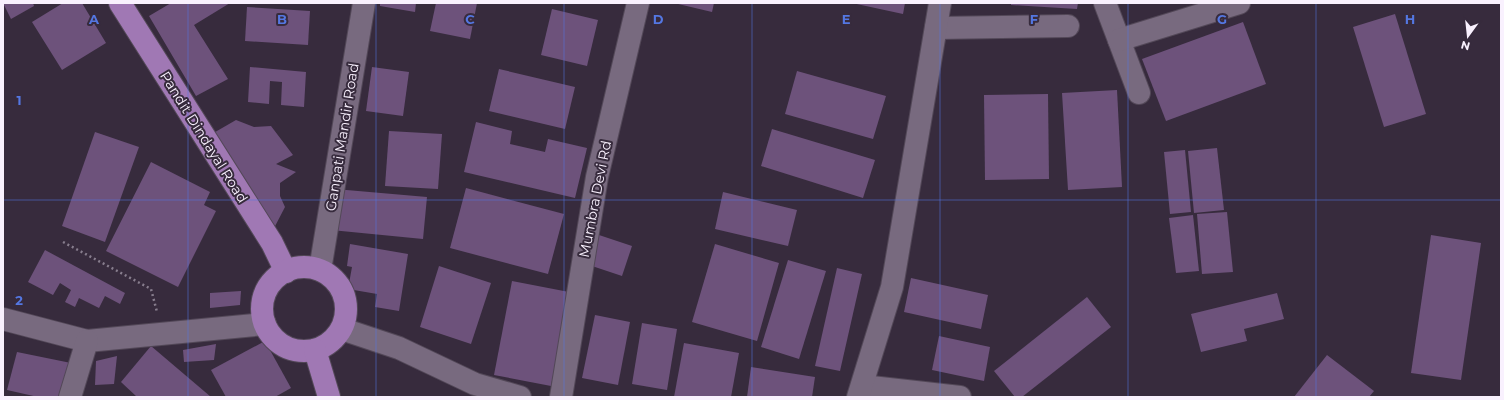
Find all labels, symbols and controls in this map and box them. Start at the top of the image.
text: A [88,11,100,27]
text: B [277,11,287,27]
text: C [465,11,475,27]
text: D [653,11,664,27]
text: E [842,11,851,27]
text: F [1030,11,1038,27]
text: G [1217,11,1227,27]
text: H [1405,11,1415,27]
north arrow [1448,16,1488,56]
text: N [1459,38,1472,54]
street label: Ganpati Mandir Road [321,62,363,212]
street label: Pandit Dindayal Road [156,68,252,206]
text: 1 [16,92,22,108]
street label: Mumbra Devi Rd [575,139,615,259]
text: 2 [15,292,23,308]

